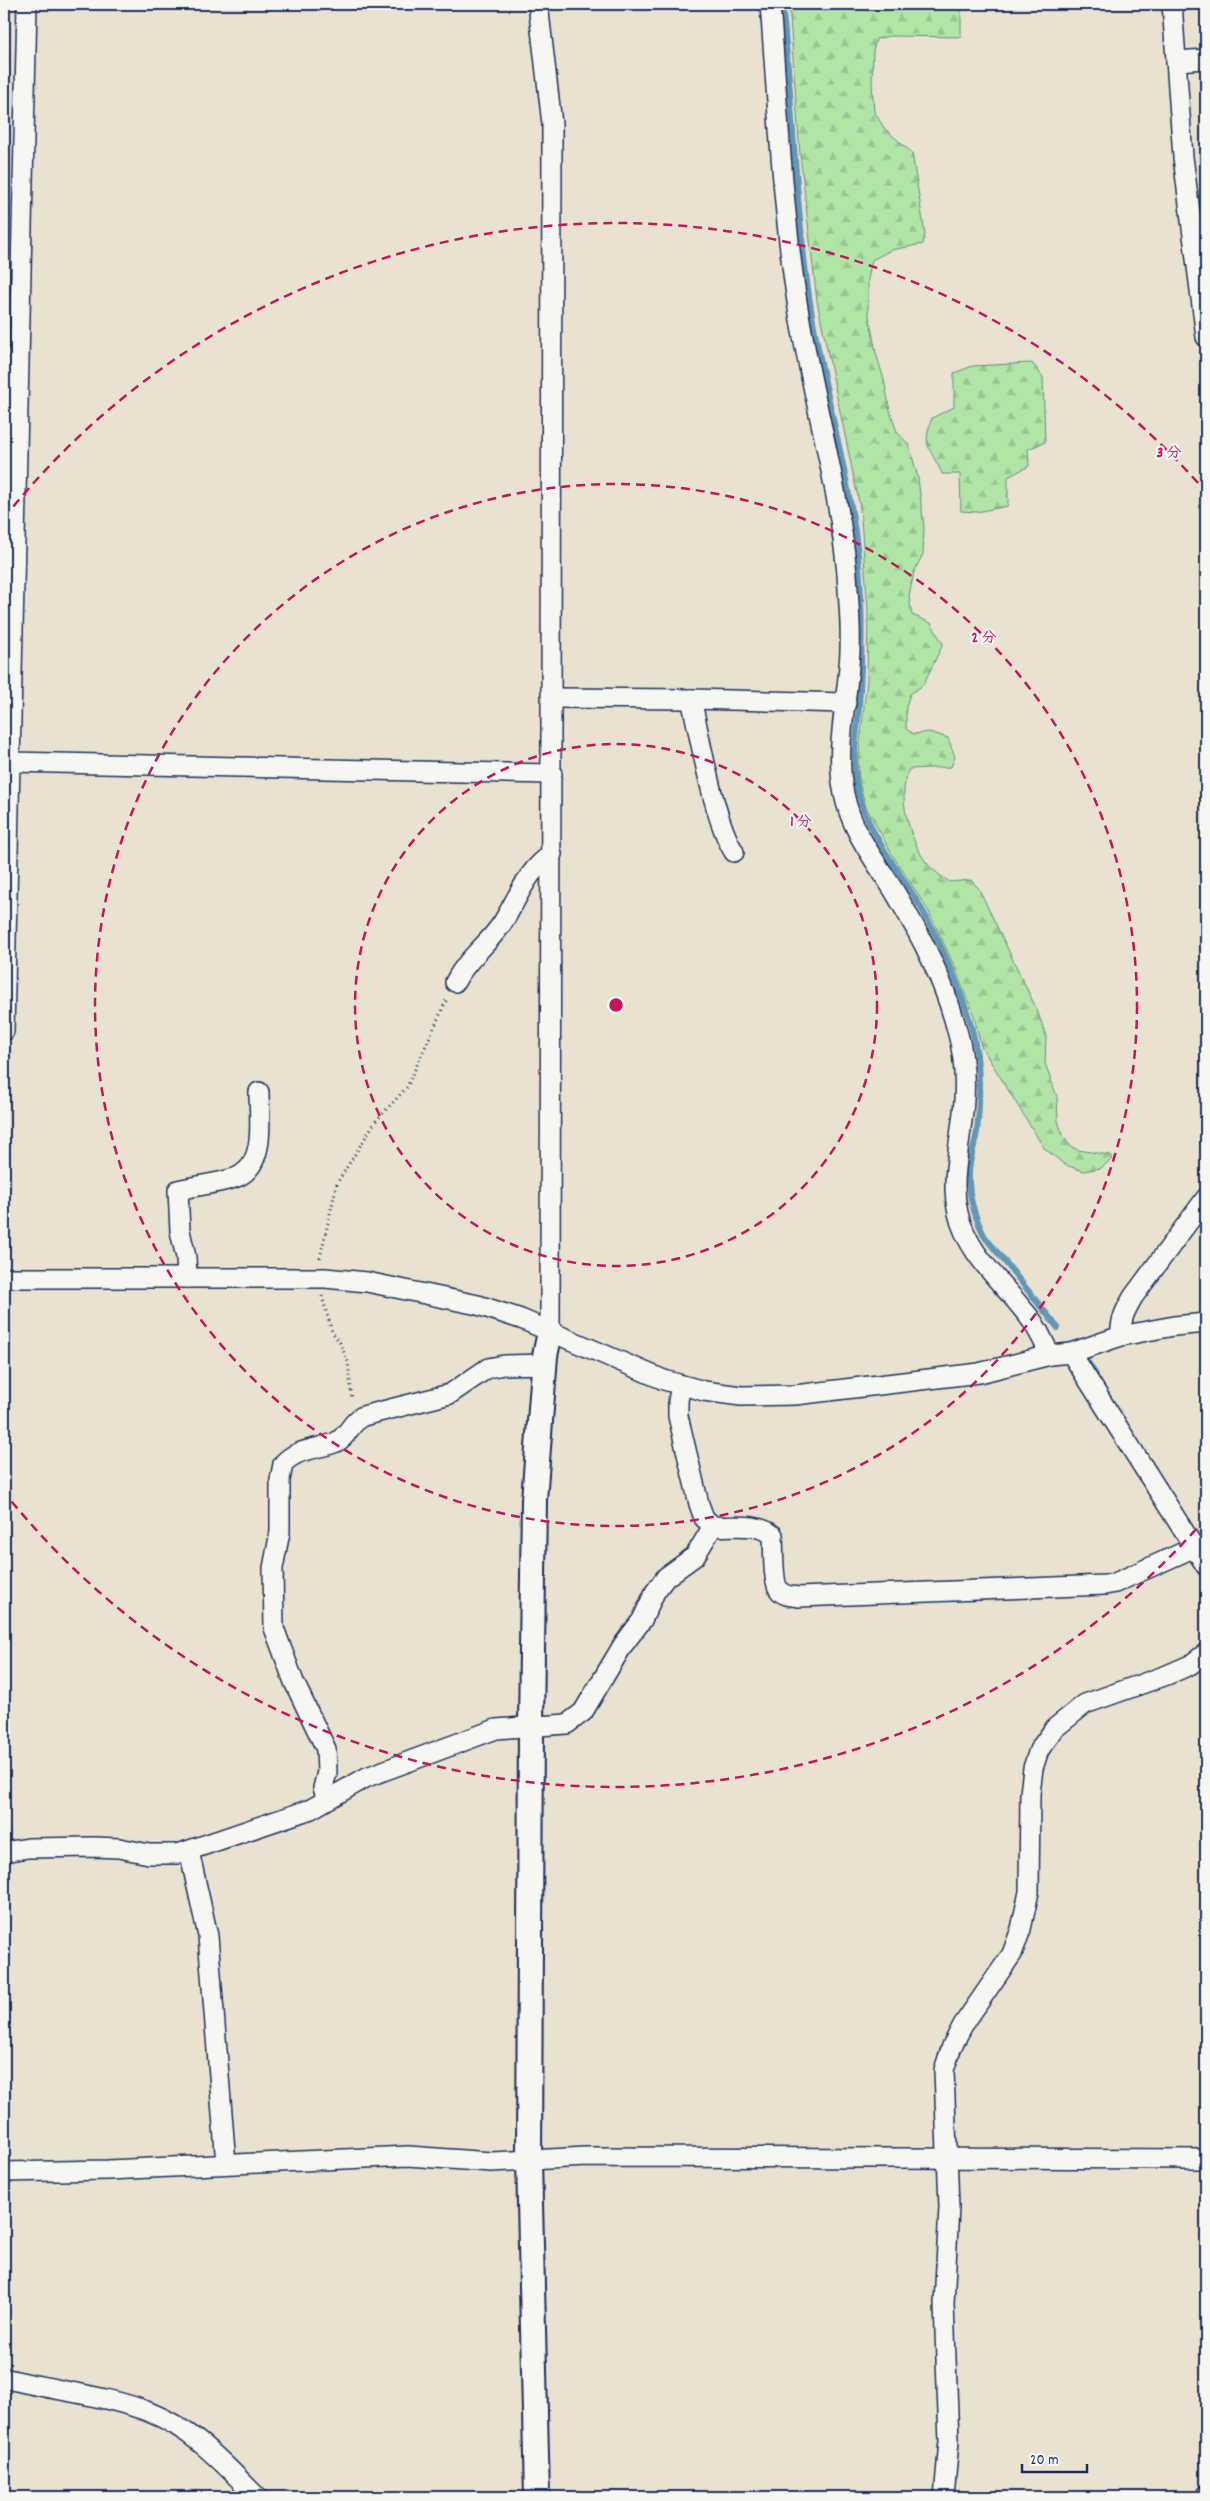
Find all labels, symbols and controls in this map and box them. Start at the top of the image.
text: 3 分 [1156,443,1182,465]
text: 2 分 [972,628,997,650]
text: 1 分 [790,812,812,834]
centre of rings [607,996,625,1014]
scale bar [1022,2441,1088,2473]
text: 20 m [1030,2450,1058,2472]

